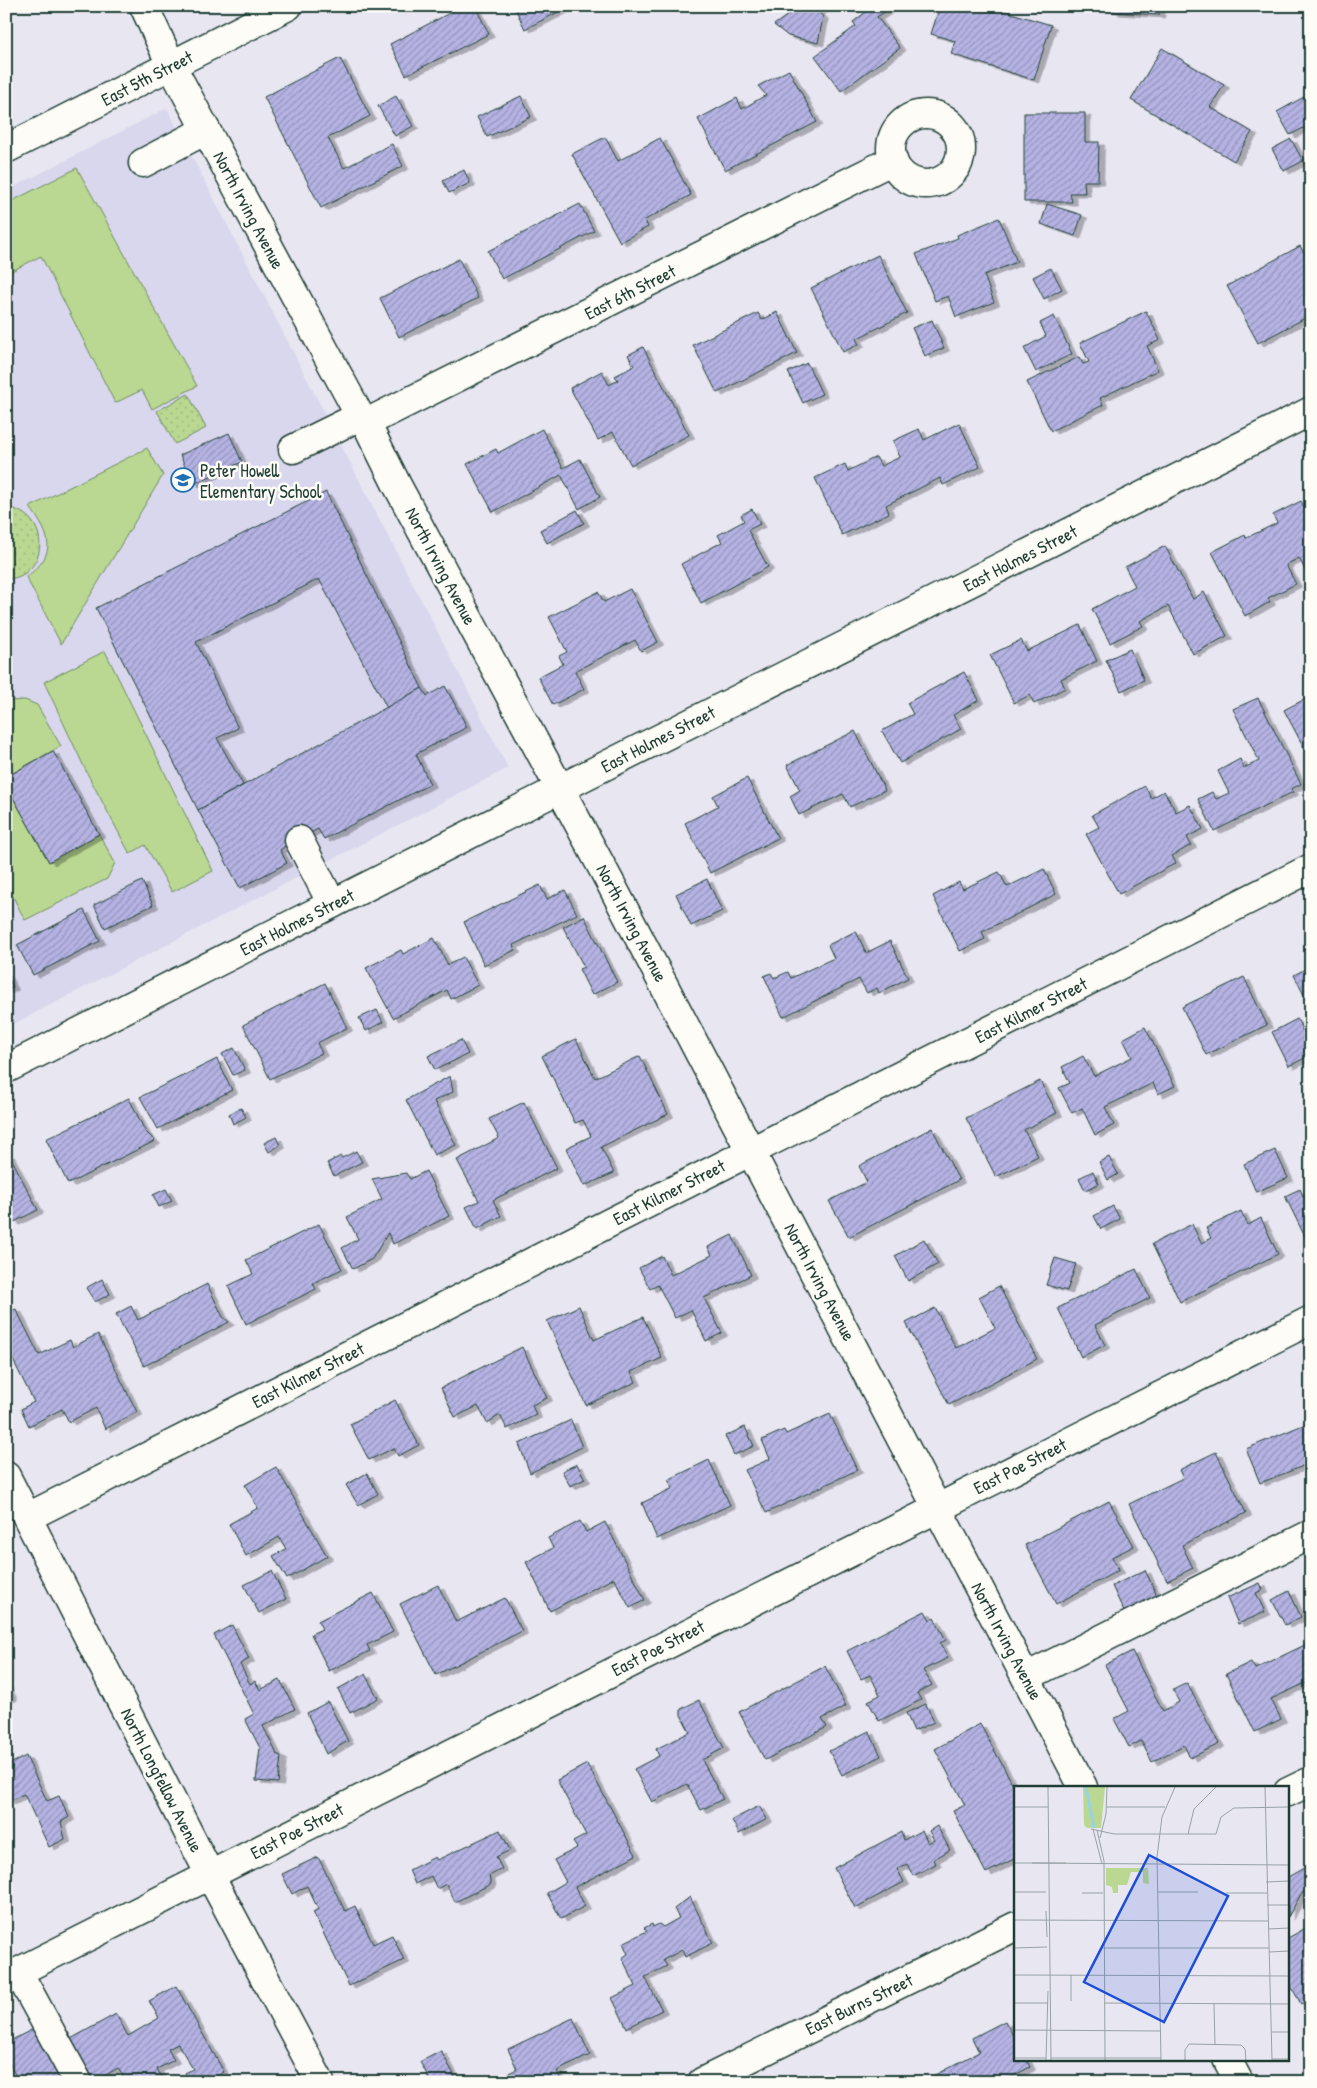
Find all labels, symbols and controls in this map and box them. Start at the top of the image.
street label: East 5th Street [97,44,198,112]
street label: North Irving Avenue [207,147,291,273]
street label: East 6th Street [580,258,681,326]
place label: Peter Howell Elementary School [200,458,322,504]
school or university icon: Peter Howell Elementary School [170,467,196,493]
street label: North Irving Avenue [399,503,483,629]
street label: East Holmes Street [959,518,1082,598]
street label: East Holmes Street [597,699,720,779]
street label: North Irving Avenue [590,860,674,986]
street label: East Holmes Street [236,882,359,962]
street label: East Kilmer Street [971,971,1092,1049]
street label: East Kilmer Street [609,1153,730,1231]
street label: North Irving Avenue [778,1219,862,1345]
street label: East Kilmer Street [248,1336,369,1414]
street label: East Poe Street [969,1431,1072,1500]
street label: North Irving Avenue [965,1578,1049,1704]
street label: East Poe Street [607,1613,710,1682]
street label: North Longfellow Avenue [115,1704,209,1856]
inset map [1014,1786,1290,2060]
street label: East Poe Street [246,1796,349,1865]
street label: East Burns Street [801,1967,918,2041]

